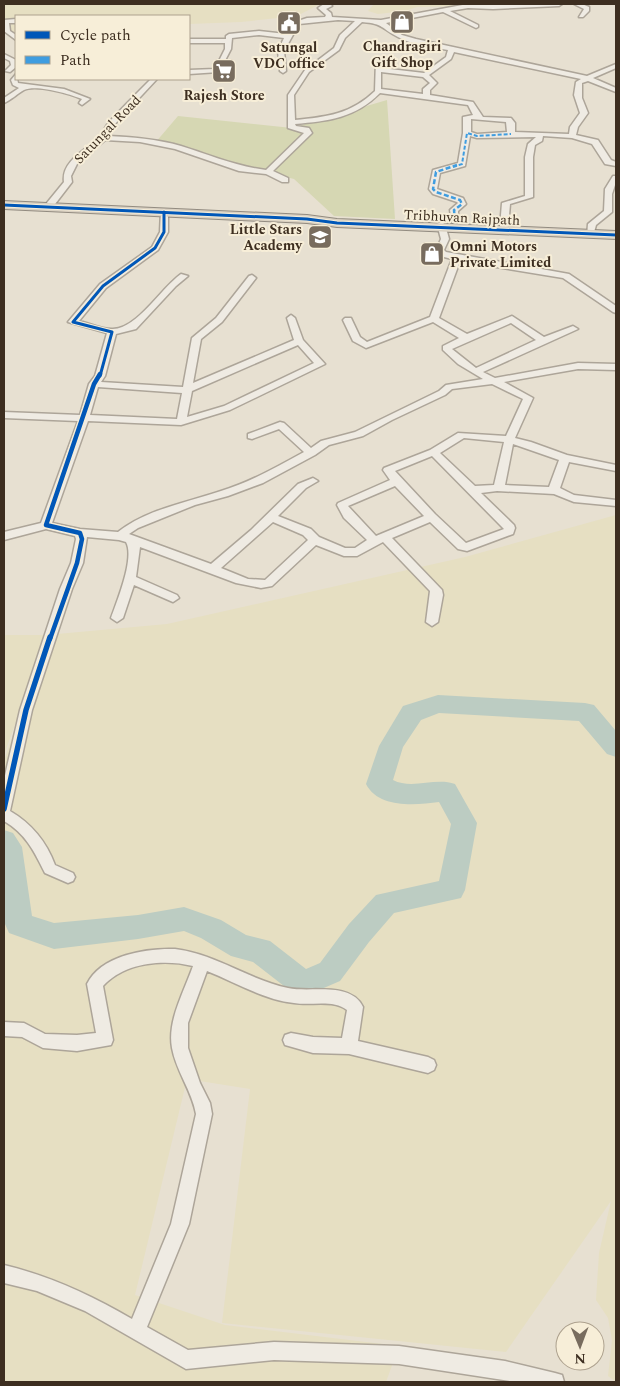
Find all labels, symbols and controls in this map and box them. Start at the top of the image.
shop icon: Chandragiri Gift Shop [389,9,415,35]
public building icon: Satungal VDC office [276,10,302,36]
legend [15,15,190,80]
text: Cycle path [60,24,131,47]
place label: Chandragiri Gift Shop [363,36,442,73]
place label: Satungal VDC office [253,37,325,74]
text: Path [60,49,91,72]
supermarket icon: Rajesh Store [211,58,237,84]
place label: Rajesh Store [183,85,265,106]
street label: Satungal Road [69,90,146,169]
street label: Tribhuvan Rajpath [403,204,521,231]
place label: Little Stars Academy [230,219,303,256]
school or university icon: Little Stars Academy [307,224,333,250]
place label: Omni Motors Private Limited [450,236,551,273]
shop icon: Omni Motors Private Limited [419,241,445,267]
north arrow [555,1321,605,1371]
text: N [574,1348,586,1369]

